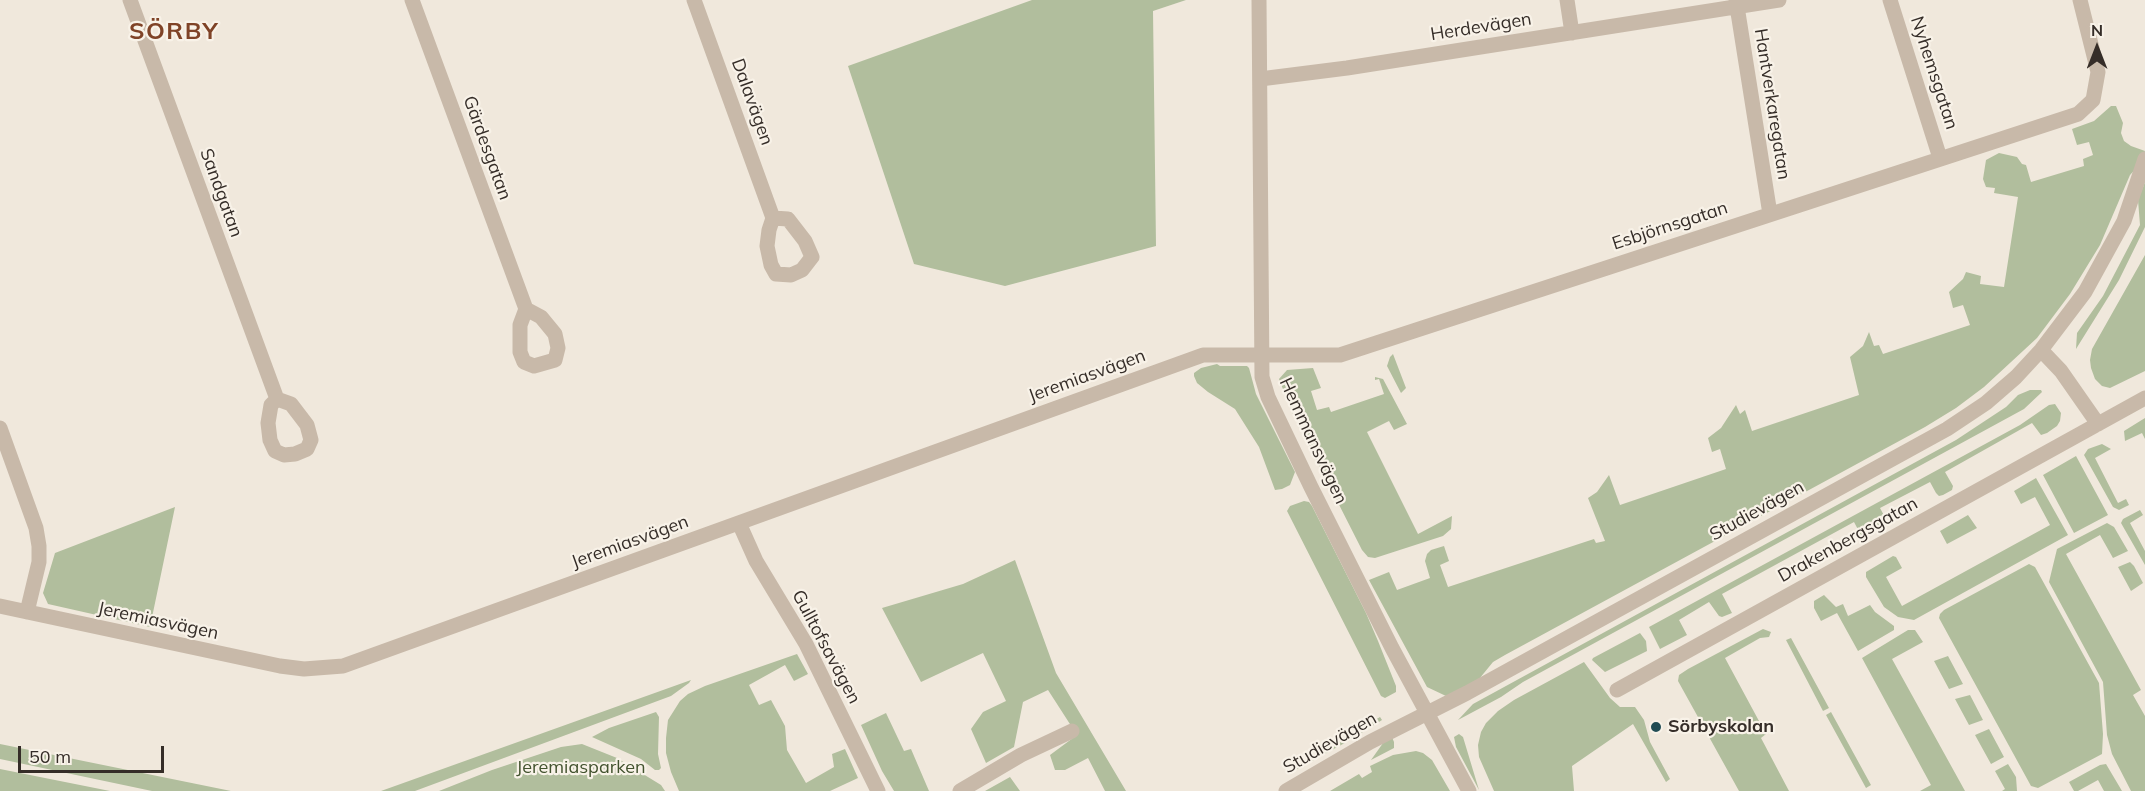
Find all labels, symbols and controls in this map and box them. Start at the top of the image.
street label: Herdevägen [1429,8,1533,46]
street label: Nyhemsgatan [1906,14,1962,132]
district label: SÖRBY [129,18,219,46]
north arrow [2067,18,2127,78]
text: N [2091,20,2103,40]
street label: Hantverkaregatan [1749,27,1795,181]
street label: Dalavägen [726,56,778,148]
street label: Gärdesgatan [458,93,516,203]
street label: Sandgatan [195,146,247,240]
street label: Esbjörnsgatan [1610,197,1730,255]
street label: Jeremiasvägen [1025,345,1149,407]
street label: Hemmansvägen [1274,374,1352,508]
street label: Studievägen [1706,476,1808,546]
street label: Drakenbergsgatan [1774,493,1922,587]
street label: Jeremiasvägen [568,511,692,573]
street label: Gulltofsavägen [787,586,865,708]
street label: Jeremiasvägen [96,598,220,644]
street label: Studievägen [1279,708,1381,778]
place label: Sörbyskolan [1668,716,1774,738]
marker: Sörbyskolan [1649,720,1663,734]
scale bar [21,734,166,772]
text: 50 m [29,745,71,768]
park label: Jeremiasparken [516,757,646,779]

